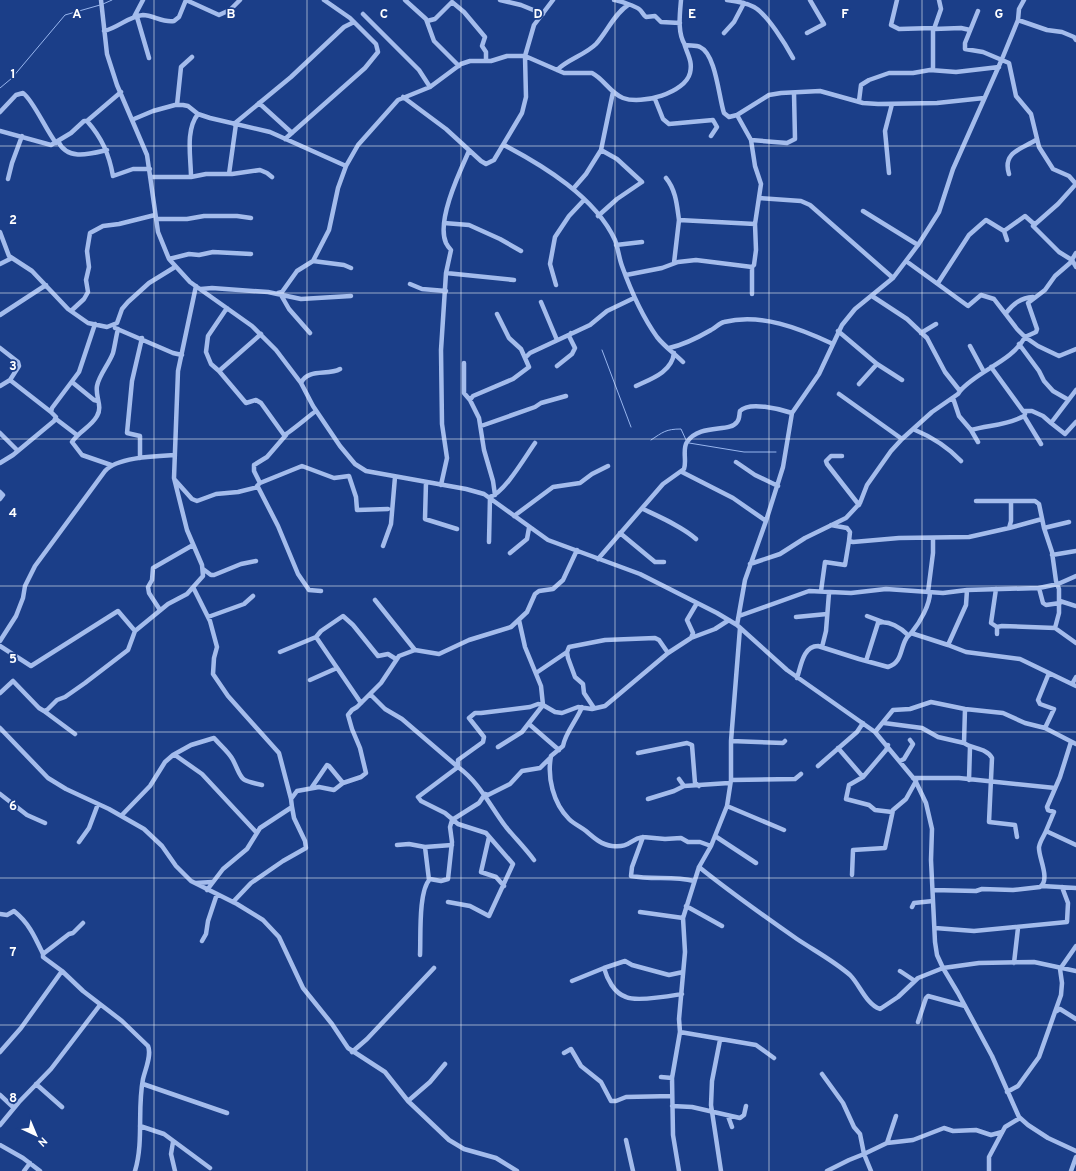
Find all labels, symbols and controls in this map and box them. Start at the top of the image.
text: A [72,7,82,23]
text: B [227,7,236,23]
text: C [380,7,388,23]
text: D [533,7,543,23]
text: E [688,7,696,23]
text: F [841,7,849,23]
text: G [995,7,1004,23]
text: 1 [10,67,16,83]
text: 2 [9,213,17,229]
text: 3 [9,359,17,375]
text: 4 [9,506,17,522]
text: 5 [9,652,17,668]
text: 6 [9,799,17,815]
text: 7 [10,945,17,961]
text: 8 [9,1091,17,1107]
north arrow [16,1115,56,1155]
text: N [35,1134,50,1149]

